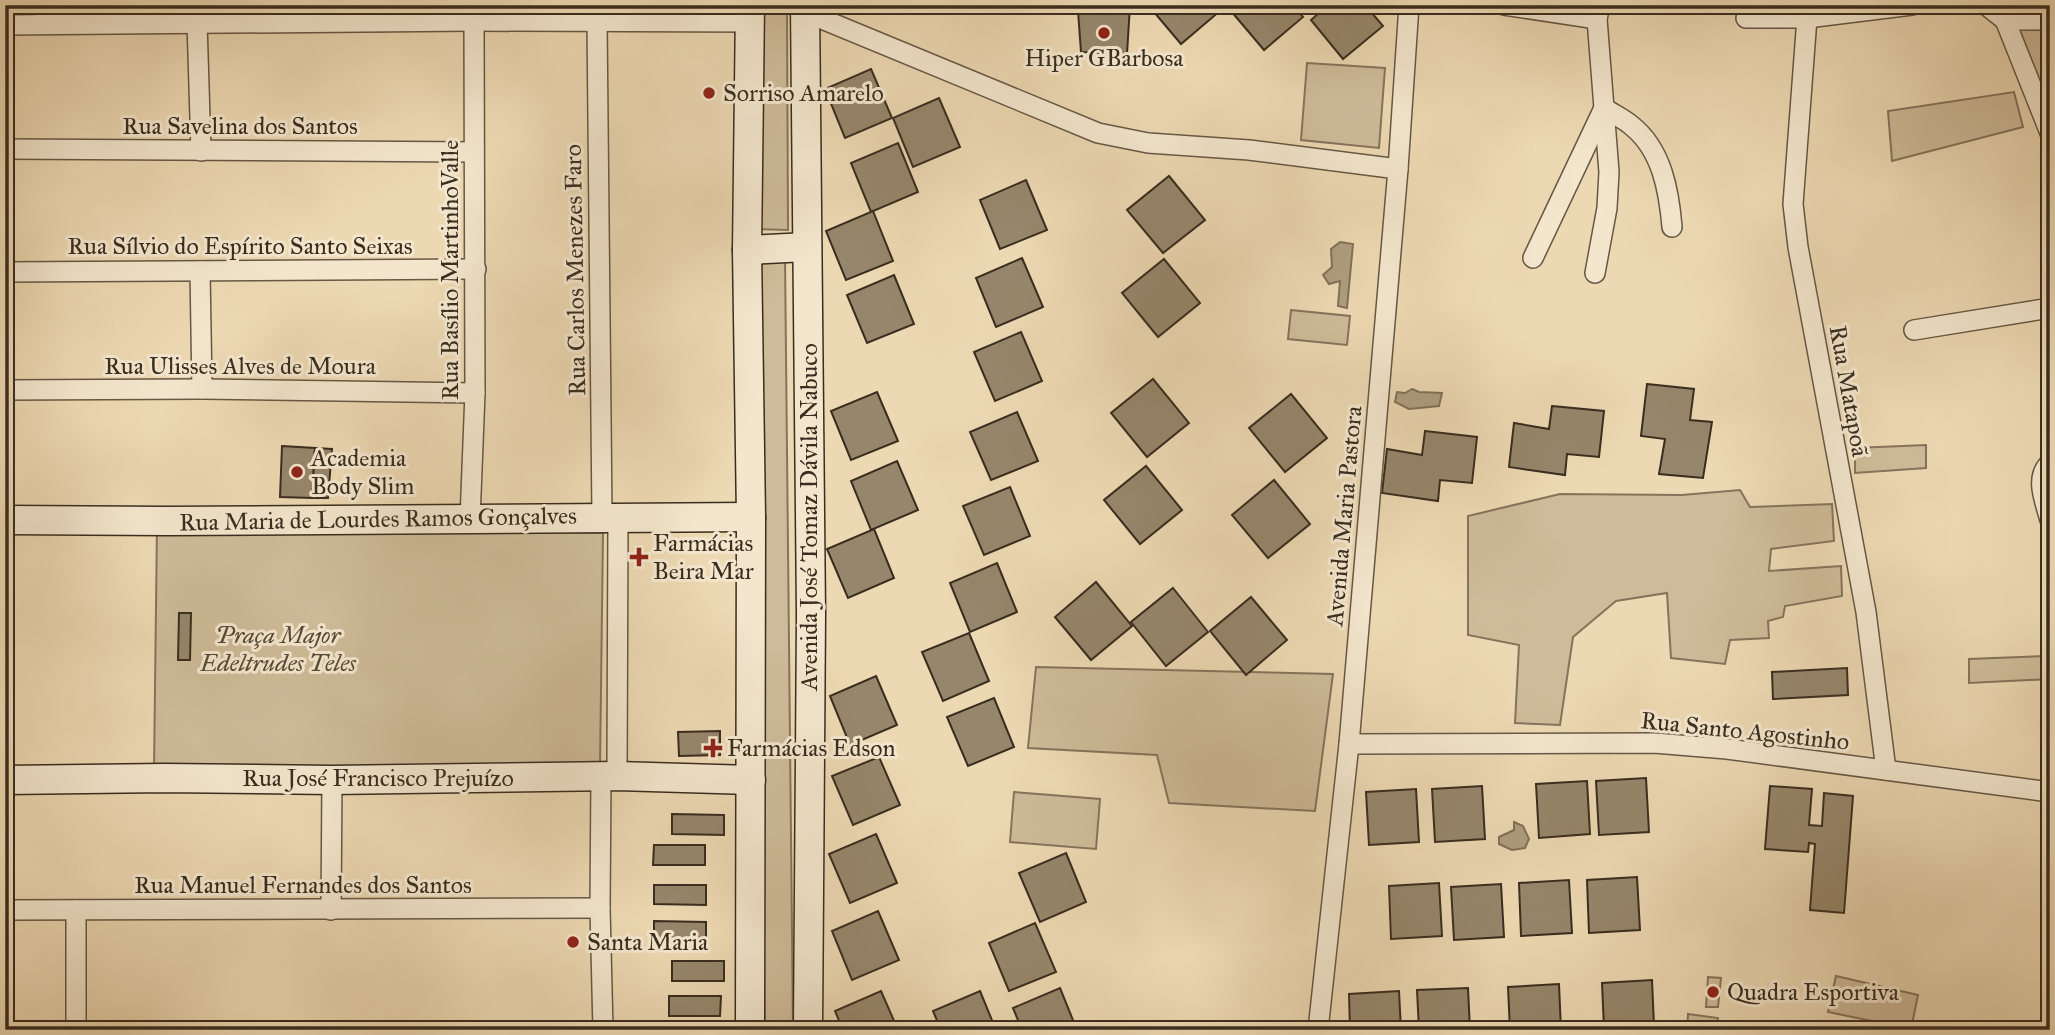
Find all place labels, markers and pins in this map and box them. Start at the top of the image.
marker: Hiper GBarbosa [1096,25,1112,41]
place label: Hiper GBarbosa [1025,43,1184,73]
place label: Sorriso Amarelo [723,78,884,108]
marker: Sorriso Amarelo [701,85,717,101]
place label: Academia Body Slim [310,443,415,501]
marker: Academia Body Slim [289,464,305,480]
place label: Farmácias Beira Mar [653,528,754,586]
marker: Farmácias Beira Mar [631,549,647,565]
place label: Farmácias Edson [727,733,896,763]
marker: Farmácias Edson [705,740,721,756]
place label: Santa Maria [587,927,709,957]
marker: Santa Maria [565,934,581,950]
place label: Quadra Esportiva [1727,977,1900,1007]
marker: Quadra Esportiva [1705,984,1721,1000]

